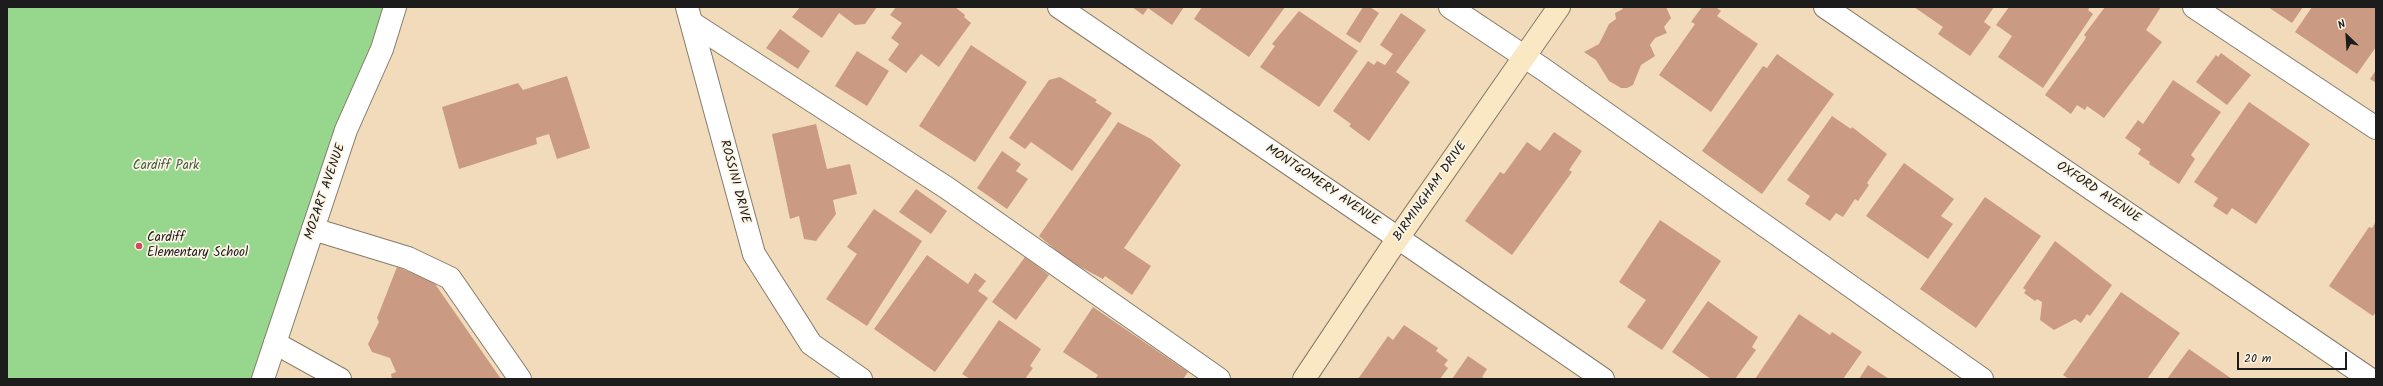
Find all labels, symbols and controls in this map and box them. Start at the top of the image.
north arrow [2327,16,2367,56]
text: N [2335,16,2349,35]
street label: ROSSINI DRIVE [715,138,753,226]
street label: BIRMINGHAM DRIVE [1391,139,1471,245]
street label: MOZART AVENUE [302,142,350,242]
street label: MONTGOMERY AVENUE [1262,142,1382,230]
park label: Cardiff Park [133,159,199,175]
street label: OXFORD AVENUE [2053,159,2143,227]
place label: Cardiff Elementary School [147,231,248,262]
marker: Cardiff Elementary School [134,241,144,251]
scale bar [2239,344,2349,370]
text: 20 m [2244,349,2271,368]

